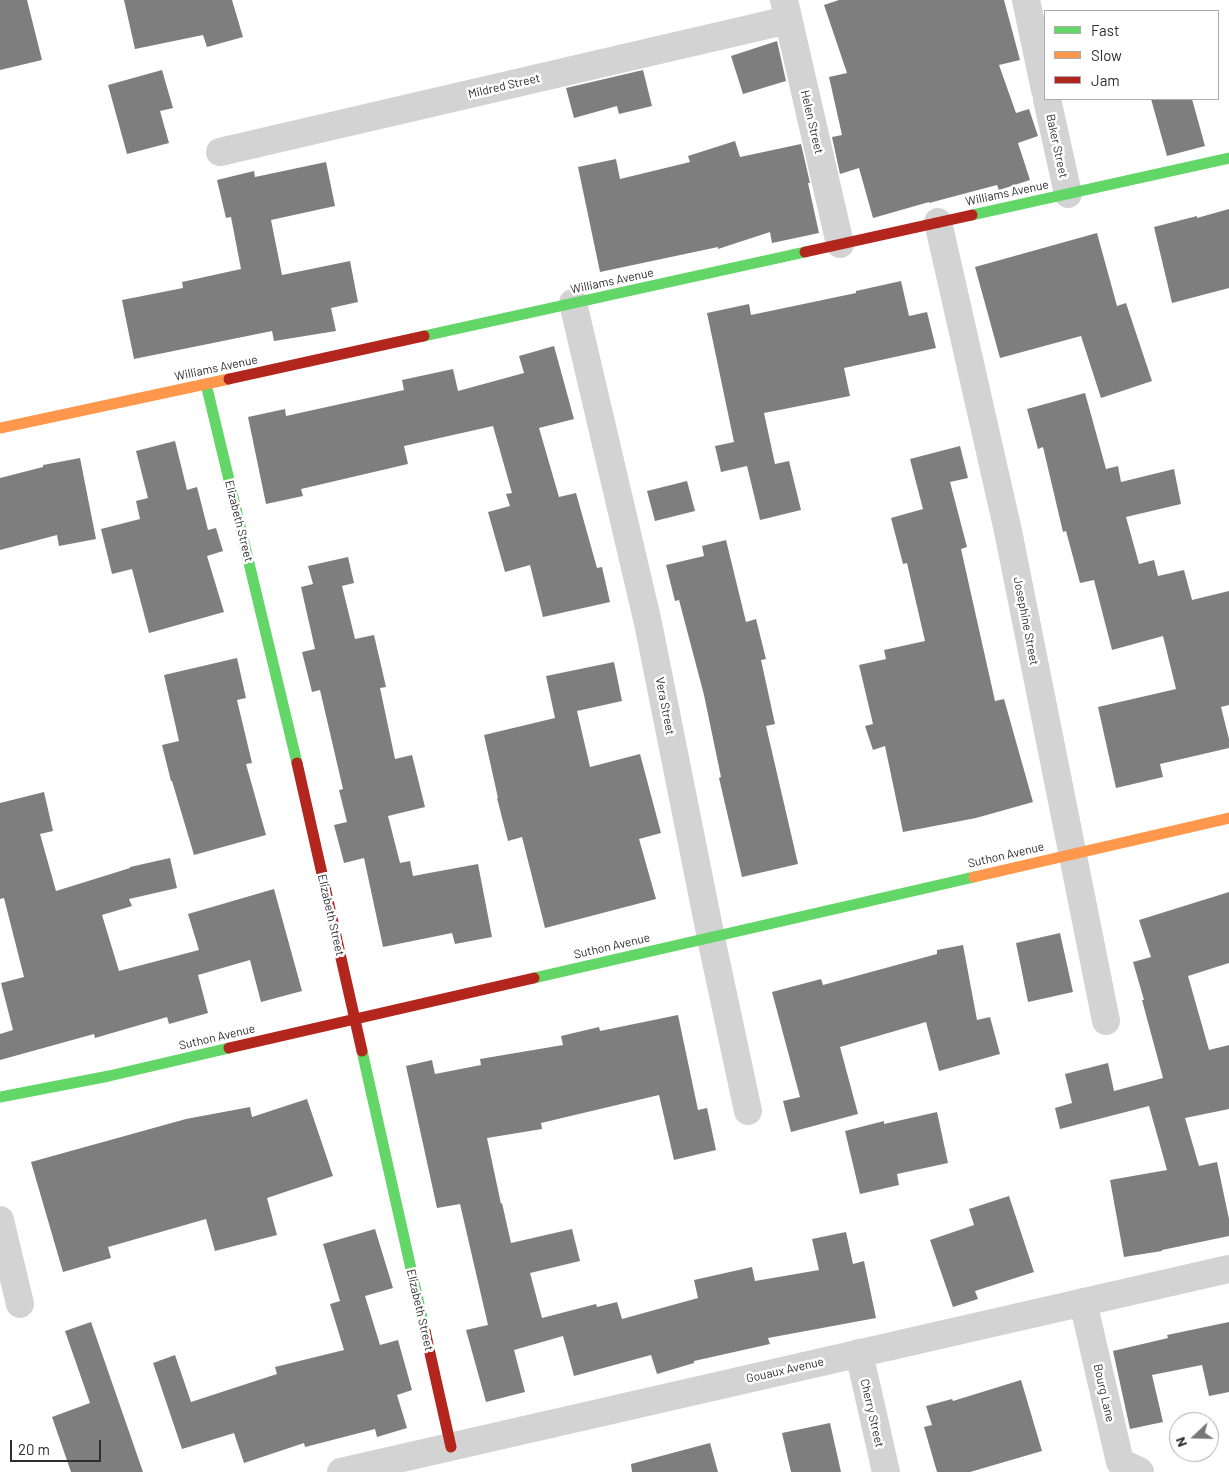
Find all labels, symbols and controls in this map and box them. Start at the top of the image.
legend [1044,10,1219,100]
text: Fast [1091,21,1119,39]
text: Slow [1091,46,1122,64]
street label: Mildred Street [467,71,541,101]
text: Jam [1091,71,1120,89]
street label: Helen Street [798,89,826,155]
street label: Baker Street [1043,113,1071,179]
street label: Williams Avenue [964,177,1050,209]
street label: Williams Avenue [569,265,655,297]
street label: Williams Avenue [173,352,259,384]
street label: Elizabeth Street [222,479,256,563]
street label: Josephine Street [1010,576,1042,666]
street label: Vera Street [652,676,678,736]
street label: Suthon Avenue [967,839,1045,871]
street label: Elizabeth Street [315,873,347,957]
street label: Suthon Avenue [573,930,651,962]
street label: Suthon Avenue [178,1021,256,1053]
street label: Elizabeth Street [404,1268,436,1352]
street label: Gouaux Avenue [745,1354,825,1386]
street label: Bourg Lane [1090,1363,1118,1423]
street label: Cherry Street [857,1377,887,1449]
north arrow [1169,1412,1219,1462]
scale bar [12,1430,104,1462]
text: N [1171,1435,1190,1450]
text: 20 m [18,1440,50,1458]

